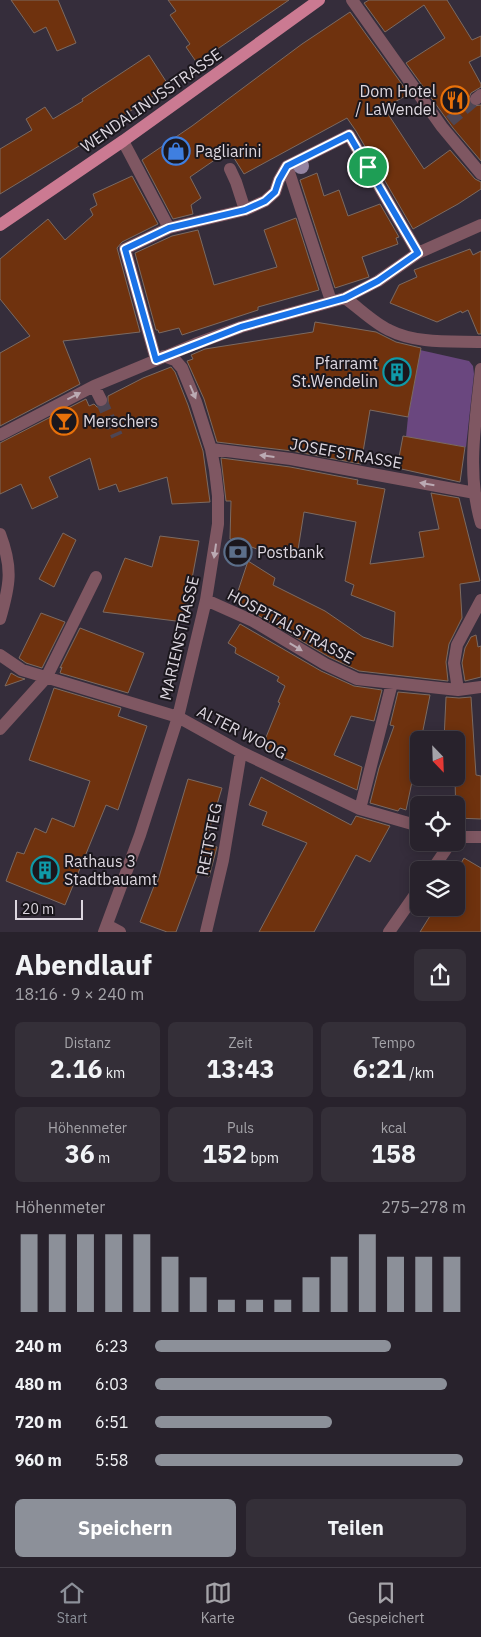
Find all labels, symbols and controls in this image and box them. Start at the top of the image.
street label: WENDALINUSSTRASSE [76,44,226,156]
place label: Dom Hotel / LaWendel [355,81,436,119]
restaurant icon: Dom Hotel / LaWendel [440,85,470,115]
shop icon: Pagliarini [161,136,191,166]
place label: Pagliarini [195,141,261,161]
pin [347,146,389,188]
icon: arrive [354,153,382,181]
place label: Pfarramt St.Wendelin [292,353,378,391]
building icon: Pfarramt St.Wendelin [382,357,412,387]
one-way arrow [189,385,197,400]
one-way arrow [67,392,82,400]
bar icon: Merschers [49,406,79,436]
place label: Merschers [83,411,158,431]
street label: JOSEFSTRASSE [288,433,404,473]
one-way arrow [259,452,275,460]
one-way arrow [419,479,435,487]
bank icon: Postbank [223,537,253,567]
place label: Postbank [257,542,325,562]
one-way arrow [210,543,218,559]
street label: MARIENSTRASSE [155,574,203,702]
street label: HOSPITALSTRASSE [224,584,358,668]
one-way arrow [289,642,302,651]
street label: ALTER WOOG [194,701,290,763]
north arrow [410,731,465,786]
map controls [410,731,465,916]
button: locate [410,796,465,851]
street label: REITSTEG [192,801,226,877]
place label: Rathaus 3 Stadtbauamt [64,851,157,889]
building icon: Rathaus 3 Stadtbauamt [30,855,60,885]
button: layers [410,861,465,916]
scale bar [15,897,82,920]
text: 20 m [22,900,54,918]
text: Abendlauf [15,946,152,983]
button: share [414,949,466,1001]
text: 18:16 · 9 × 240 m [15,984,144,1004]
text: Distanz [64,1034,111,1052]
text: Zeit [228,1034,253,1052]
text: Tempo [372,1034,415,1052]
text: 2.16 [50,1052,102,1085]
text: 13:43 [206,1052,275,1085]
text: 6:21 [353,1052,406,1085]
text: km [102,1064,125,1082]
text: /km [406,1064,434,1082]
text: Höhenmeter [48,1119,127,1137]
text: Puls [227,1119,254,1137]
text: kcal [381,1119,406,1137]
text: 36 [65,1137,95,1170]
text: 152 [202,1137,247,1170]
text: 158 [371,1137,416,1170]
text: m [95,1149,110,1167]
text: bpm [247,1149,279,1167]
text: Höhenmeter [15,1197,105,1217]
text: 275–278 m [381,1197,466,1217]
text: 240 m [15,1336,62,1356]
text: 6:23 [95,1336,128,1356]
text: 480 m [15,1374,62,1394]
text: 6:03 [95,1374,128,1394]
text: 720 m [15,1412,62,1432]
text: 6:51 [95,1412,128,1432]
text: 960 m [15,1450,62,1470]
text: 5:58 [95,1450,128,1470]
button: Speichern [15,1499,236,1557]
button: Teilen [246,1499,466,1557]
tab: Start [57,1579,87,1627]
tab: Karte [201,1579,235,1627]
tab: Gespeichert [348,1579,424,1627]

